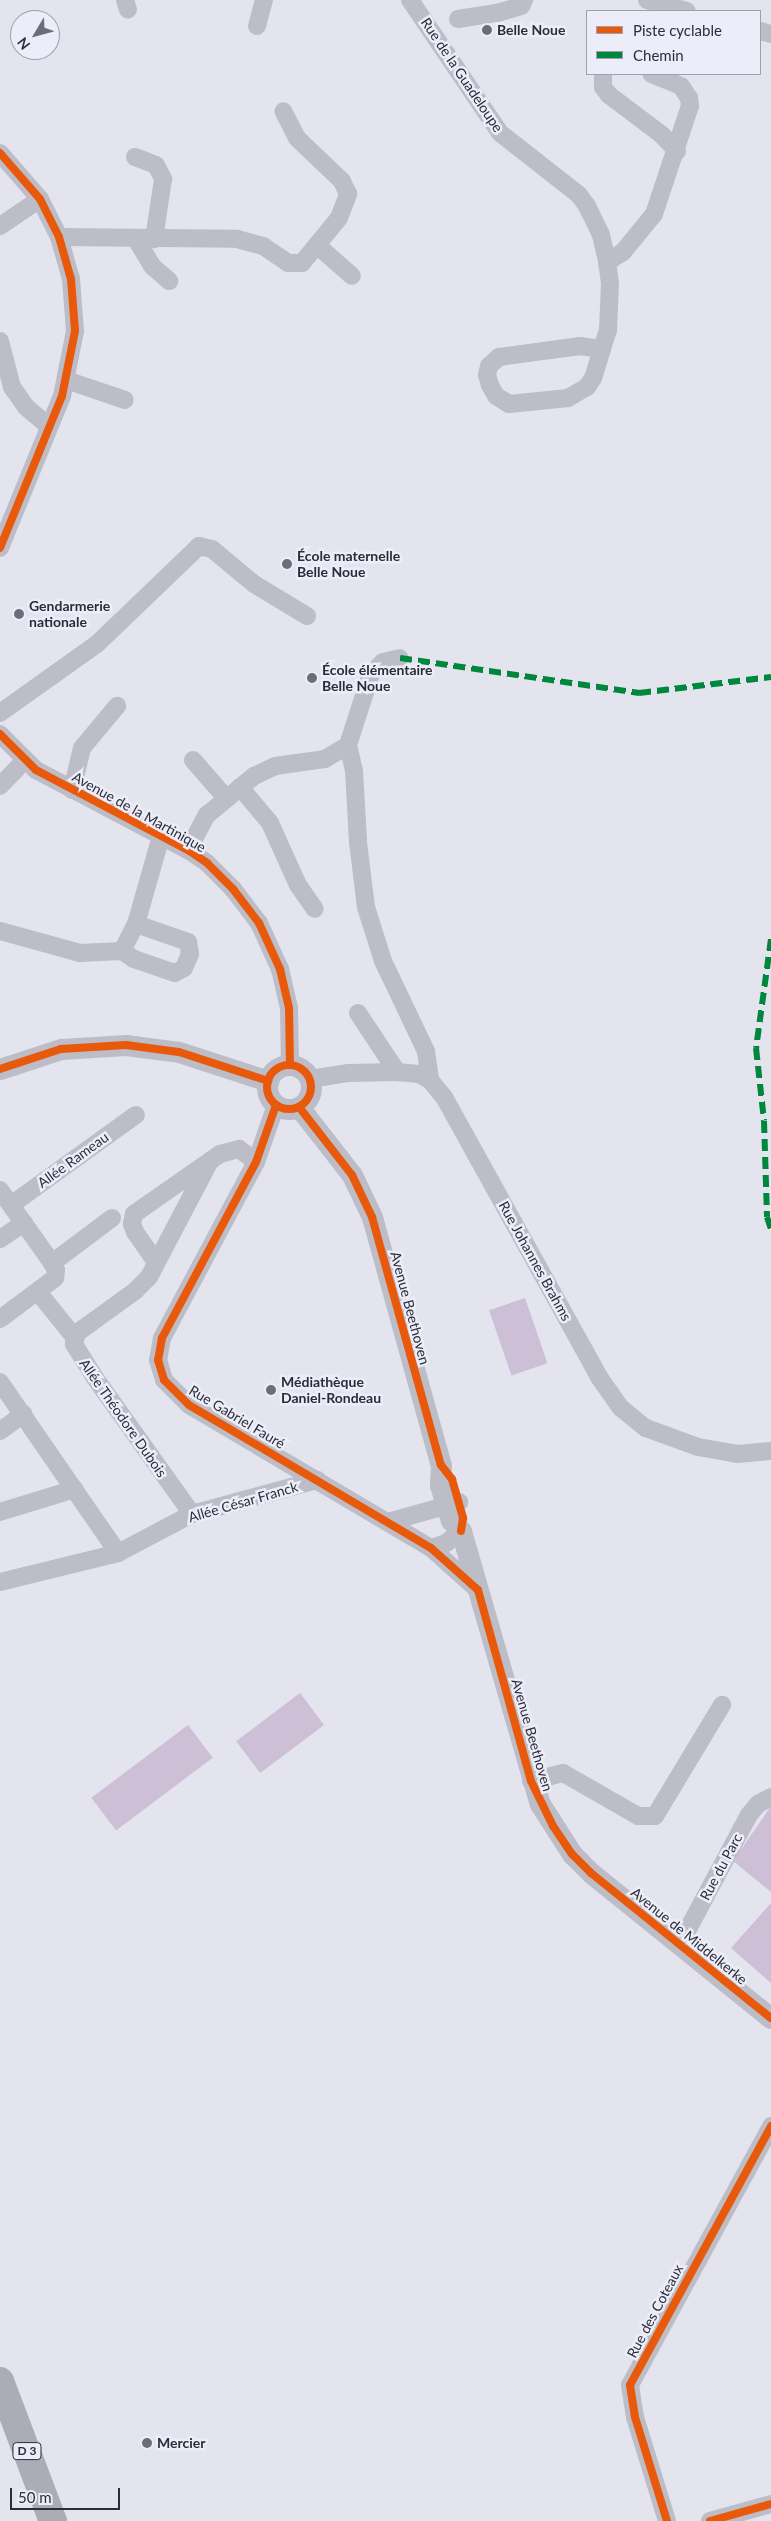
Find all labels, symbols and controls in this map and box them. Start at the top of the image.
north arrow [10,10,60,60]
legend [586,10,761,75]
street label: Rue de la Guadeloupe [417,15,507,135]
text: Piste cyclable [633,21,722,39]
place label: Belle Noue [497,22,565,38]
marker: Belle Noue [481,24,493,36]
text: N [13,34,33,53]
text: Chemin [633,46,684,64]
place label: École maternelle Belle Noue [297,548,400,580]
marker: École maternelle Belle Noue [281,558,293,570]
place label: Gendarmerie nationale [29,598,110,630]
marker: Gendarmerie nationale [13,608,25,620]
place label: École élémentaire Belle Noue [322,662,433,694]
marker: École élémentaire Belle Noue [306,672,318,684]
street label: Avenue de la Martinique [69,768,209,856]
street label: Allée Rameau [34,1129,112,1191]
street label: Rue Johannes Brahms [495,1198,575,1324]
street label: Avenue Beethoven [387,1250,433,1366]
street label: Allée Théodore Dubois [76,1356,170,1480]
place label: Médiathèque Daniel-Rondeau [281,1374,381,1406]
street label: Rue Gabriel Fauré [186,1382,288,1452]
marker: Médiathèque Daniel-Rondeau [265,1384,277,1396]
street label: Allée César Franck [186,1478,300,1526]
street label: Avenue Beethoven [508,1677,556,1793]
street label: Rue du Parc [696,1831,746,1903]
street label: Avenue de Middelkerke [627,1884,751,1988]
street label: Rue des Coteaux [623,2261,687,2361]
place label: Mercier [157,2435,206,2451]
marker: Mercier [141,2437,153,2449]
road number: D 3 [12,2442,42,2460]
scale bar [12,2478,122,2510]
text: 50 m [18,2488,52,2506]

